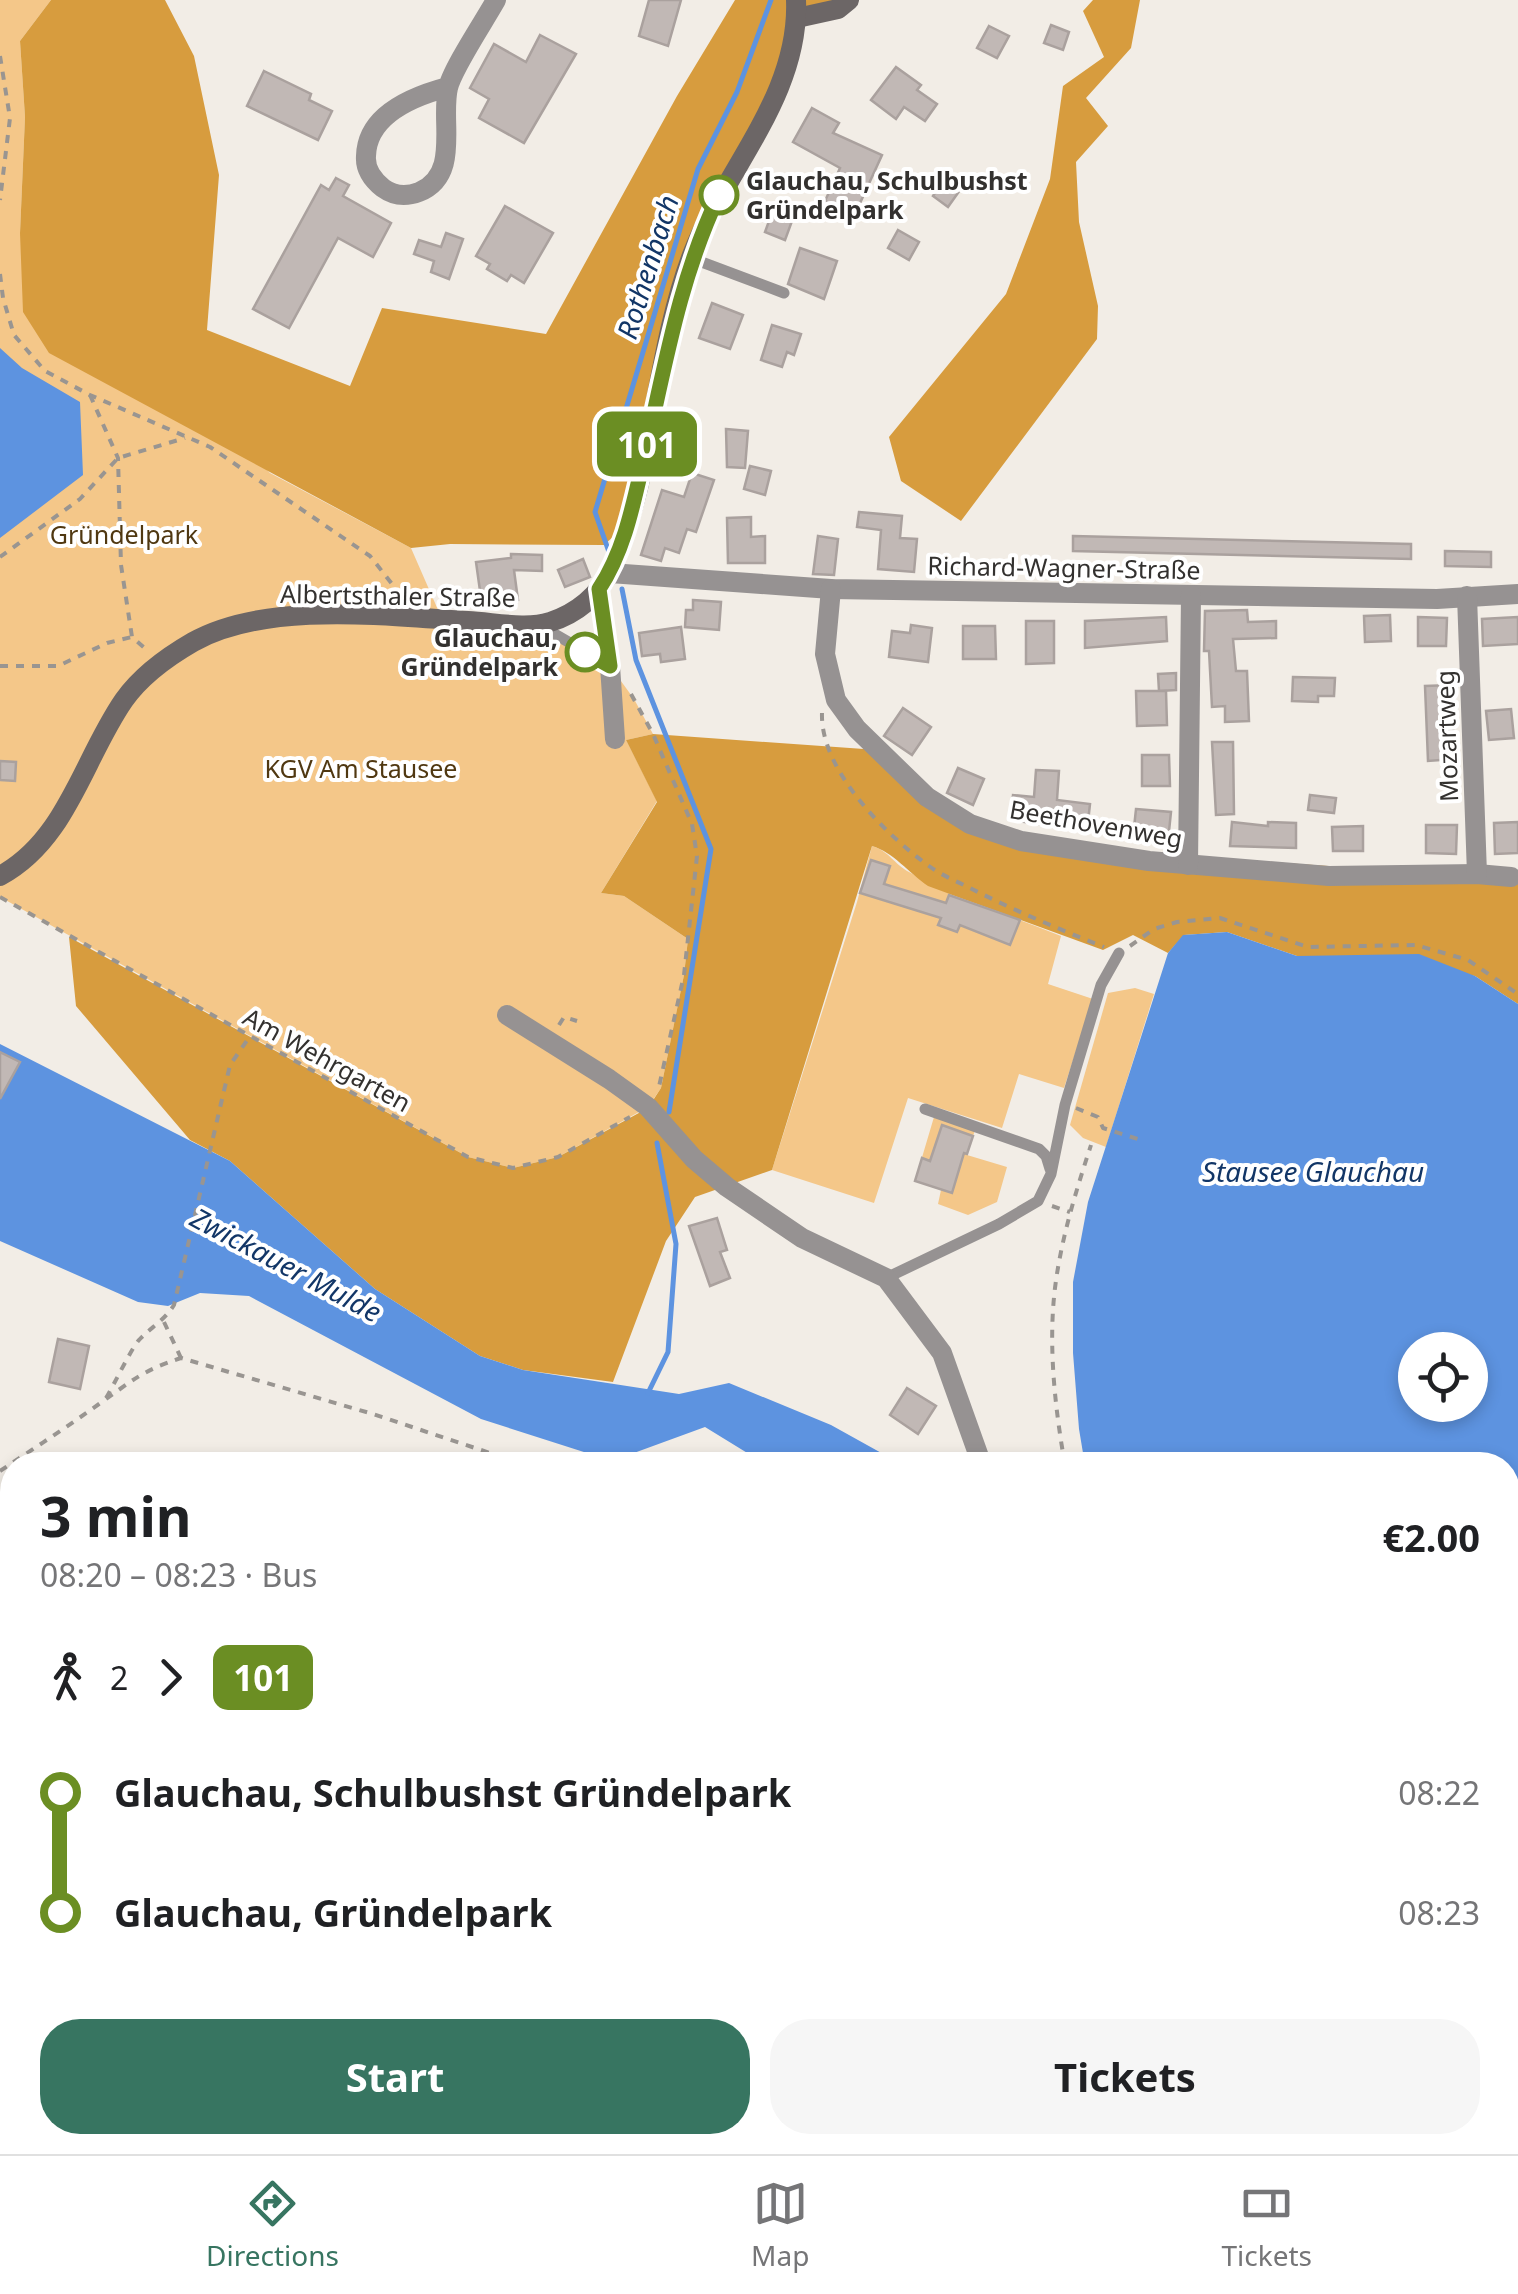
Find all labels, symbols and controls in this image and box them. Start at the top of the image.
place label: Glauchau, Schulbushst Gründelpark [746,163,1028,226]
marker: Glauchau, Schulbushst Gründelpark [700,176,738,214]
water label: Rothenbach [607,190,687,343]
line badge: 101 [590,412,704,476]
text: 101 [617,421,677,468]
park label: Gründelpark [50,517,199,551]
street label: Richard-Wagner-Straße [927,548,1201,586]
street label: Albertsthaler Straße [280,576,516,614]
place label: Glauchau, Gründelpark [401,620,558,683]
marker: Glauchau, Gründelpark [566,633,604,671]
street label: Mozartweg [1427,670,1465,802]
park label: KGV Am Stausee [265,751,457,785]
street label: Beethovenweg [1007,791,1185,855]
street label: Am Wehrgarten [238,999,417,1119]
water label: Stausee Glauchau [1202,1152,1424,1190]
water label: Zwickauer Mulde [184,1197,388,1330]
map controls [1398,1332,1488,1422]
button: locate [1398,1332,1488,1422]
text: 3 min [40,1478,192,1553]
text: €2.00 [1382,1511,1480,1563]
text: 08:20 – 08:23 · Bus [40,1553,317,1596]
icon: walk [40,1650,95,1705]
icon: forward [143,1650,198,1705]
text: 101 [233,1654,293,1701]
text: 2 [110,1656,128,1699]
text: Glauchau, Schulbushst Gründelpark [114,1766,791,1818]
text: 08:22 [1398,1771,1480,1814]
text: Glauchau, Gründelpark [114,1886,552,1938]
text: 08:23 [1398,1891,1480,1934]
button: Start [40,2019,750,2134]
button: Tickets [770,2019,1480,2134]
tab: Directions [206,2176,339,2274]
tab: Map [751,2176,809,2274]
tab: Tickets [1221,2176,1312,2274]

